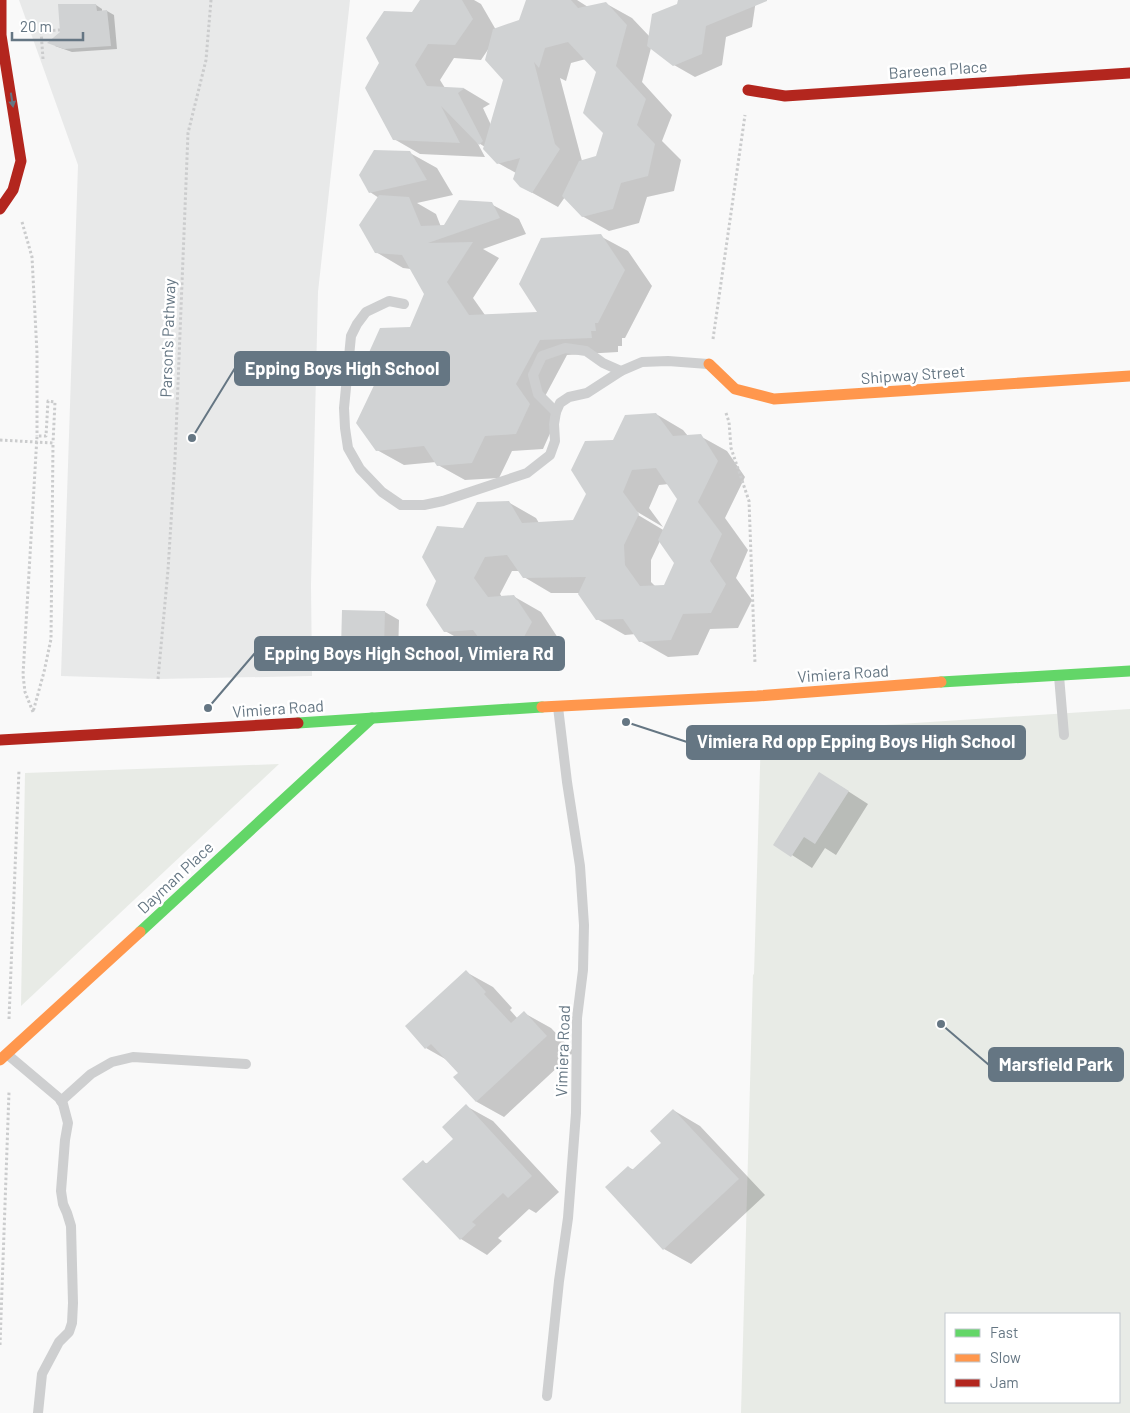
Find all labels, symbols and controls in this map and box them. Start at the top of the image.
scale bar [12,10,84,42]
text: 20 m [20,17,52,35]
street label: Bareena Place [888,56,988,82]
one-way arrow [8,93,16,109]
street label: Parson's Pathway [155,277,179,398]
callout: Epping Boys High School [235,352,449,385]
text: Epping Boys High School [245,357,439,379]
street label: Shipway Street [860,361,966,387]
callout: Epping Boys High School, Vimiera Rd [255,637,564,670]
text: Epping Boys High School, Vimiera Rd [264,642,554,664]
street label: Vimiera Road [797,660,889,686]
street label: Vimiera Road [232,695,324,721]
callout: Vimiera Rd opp Epping Boys High School [687,726,1025,759]
text: Vimiera Rd opp Epping Boys High School [697,730,1015,752]
street label: Dayman Place [133,837,217,917]
street label: Vimiera Road [551,1005,573,1097]
callout: Marsfield Park [989,1048,1123,1081]
text: Marsfield Park [999,1053,1114,1075]
legend [945,1313,1120,1403]
text: Fast [990,1323,1018,1341]
text: Slow [990,1348,1021,1366]
text: Jam [990,1373,1019,1391]

